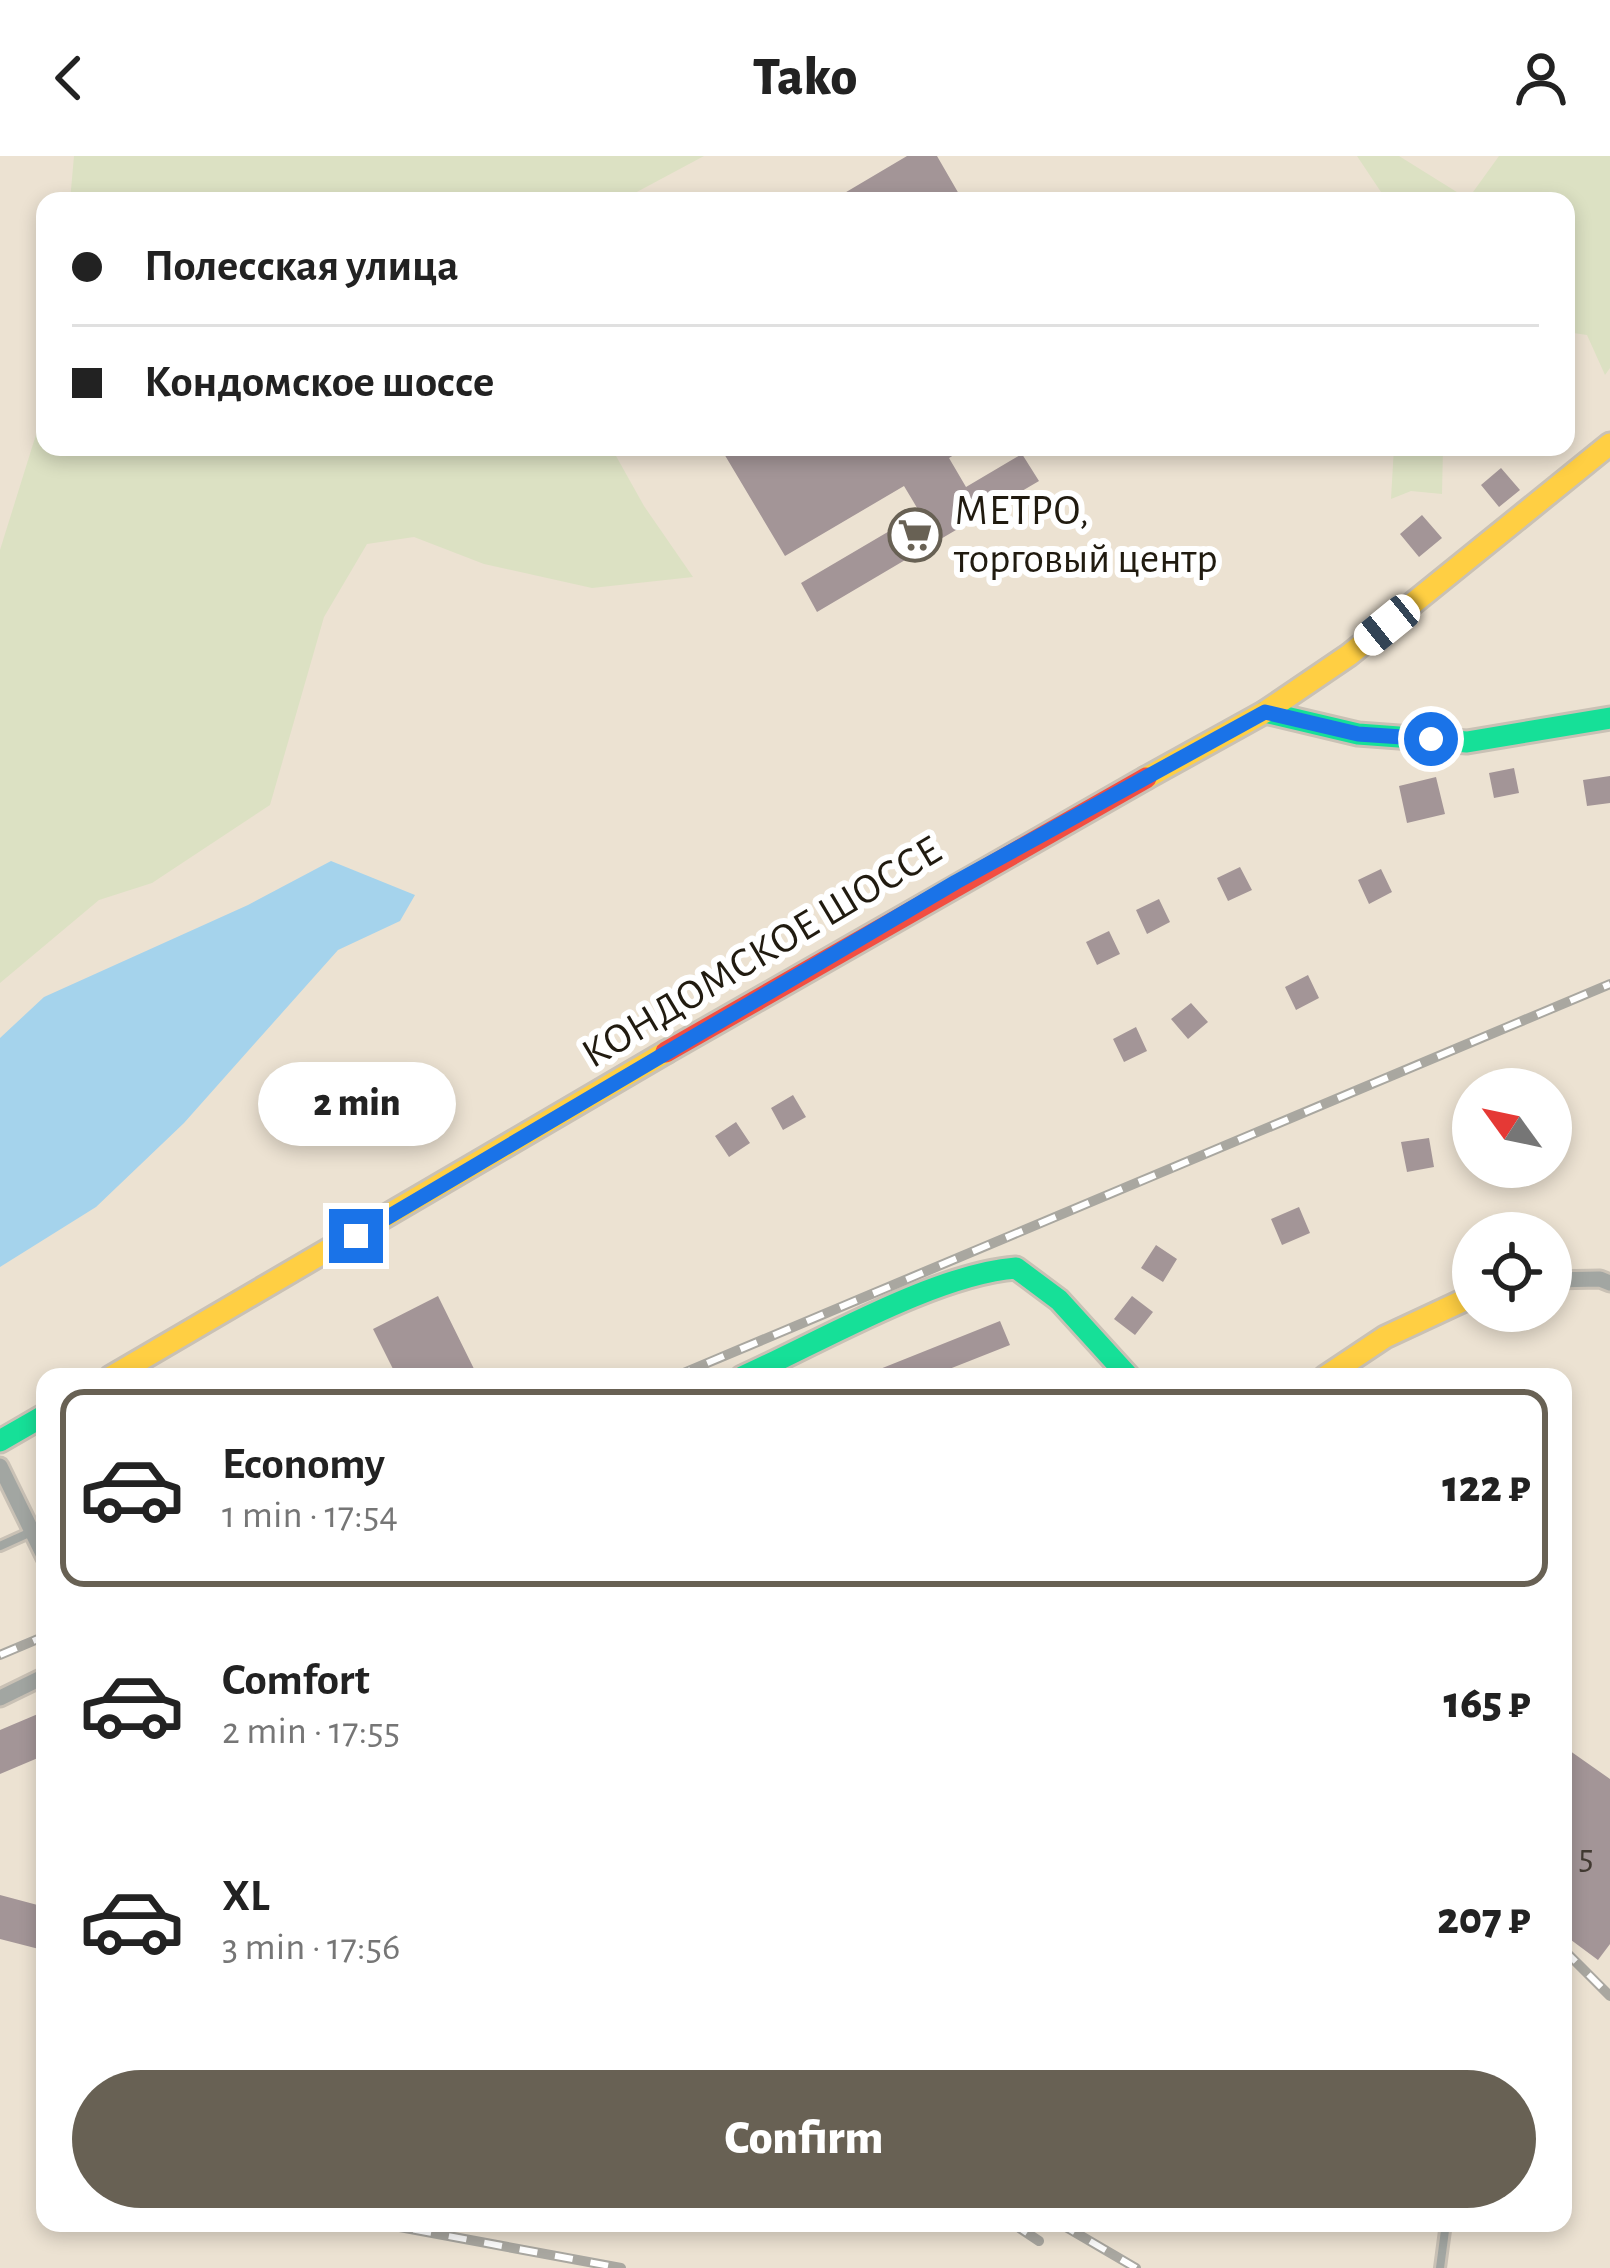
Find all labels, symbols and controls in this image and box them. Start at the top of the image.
icon: back [36,45,102,111]
icon: person [1508,45,1574,111]
text: Tako [753,51,857,105]
text: Полесская улица [144,244,459,289]
text: Кондомское шоссе [144,360,494,405]
place label: МЕТРО, торговый центр [953,490,1218,580]
supermarket icon: МЕТРО, торговый центр [887,507,943,563]
car [1348,588,1426,662]
route start [1404,712,1458,766]
street label: КОНДОМСКОЕ ШОССЕ [575,828,949,1076]
callout: 2 min [257,1062,455,1146]
north arrow [1452,1068,1572,1188]
map controls [1452,1068,1572,1332]
text: 2 min [313,1084,401,1123]
route end [329,1209,383,1263]
button: locate [1452,1212,1572,1332]
icon: car [78,1434,186,1542]
text: Economy [222,1442,385,1487]
text: 122 ₽ [1442,1465,1530,1510]
text: 1 min · 17:54 [222,1496,398,1535]
icon: car [78,1650,186,1758]
text: Comfort [222,1658,370,1703]
text: 165 ₽ [1444,1681,1530,1726]
text: 2 min · 17:55 [222,1712,400,1751]
house number: 5 [1578,1839,1594,1875]
icon: car [78,1866,186,1974]
text: XL [222,1874,270,1919]
text: 207 ₽ [1437,1897,1530,1942]
text: 3 min · 17:56 [222,1928,400,1967]
button: Confirm [72,2070,1536,2208]

